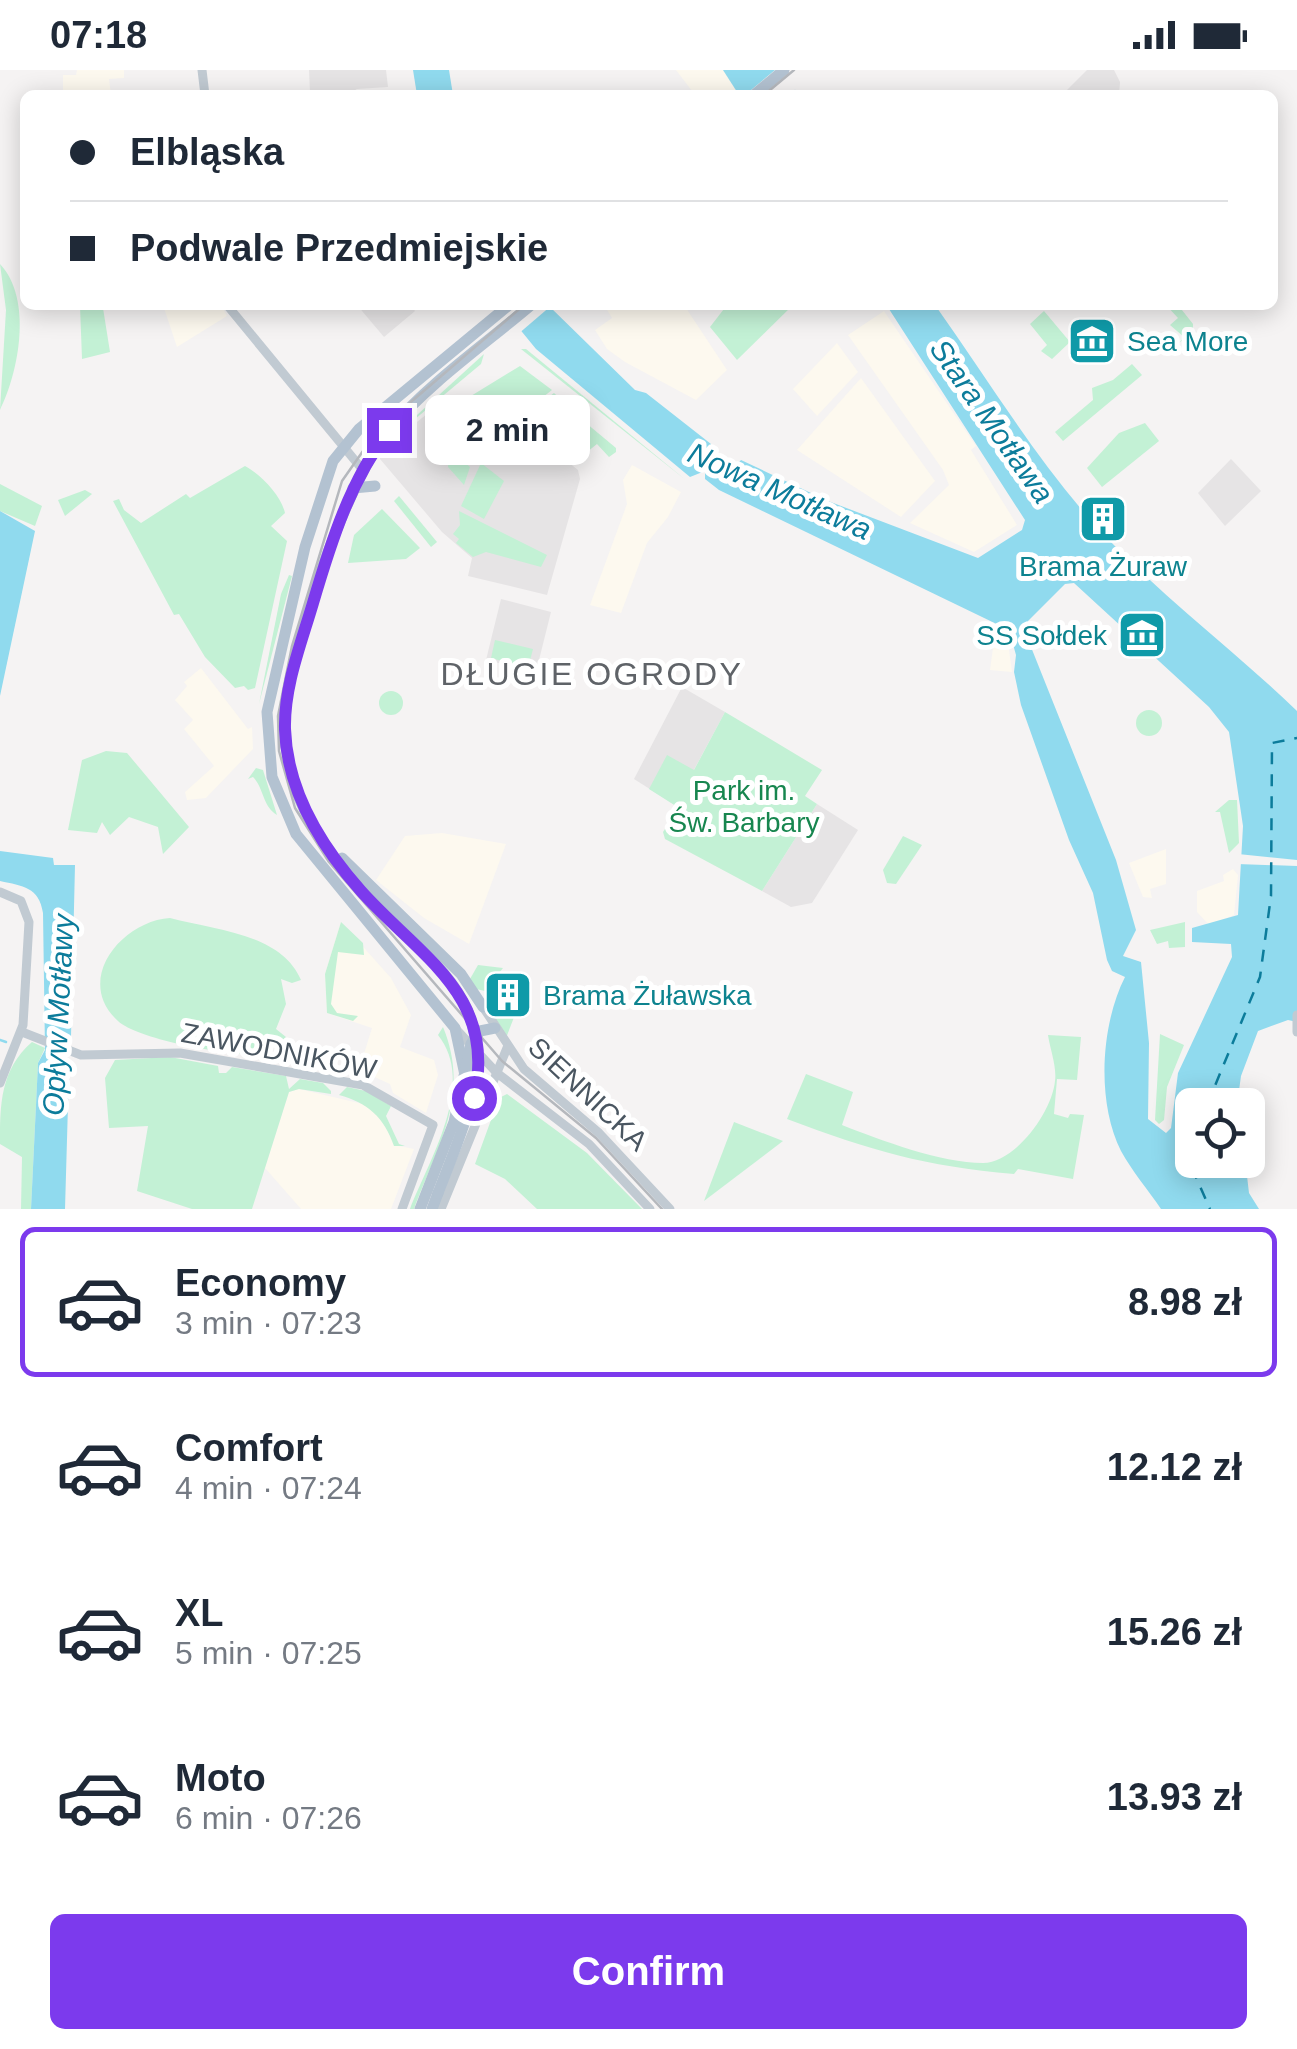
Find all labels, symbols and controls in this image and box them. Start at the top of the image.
text: 07:18 [50,14,147,56]
text: Elbląska [130,131,284,173]
text: Podwale Przedmiejskie [130,227,548,269]
museum icon: Sea More [1066,315,1118,367]
place label: Sea More [1127,326,1248,357]
water label: Stara Motława [923,333,1061,509]
callout: 2 min [424,395,589,465]
route end [367,408,412,453]
text: 2 min [466,412,549,448]
water label: Nowa Motława [683,436,877,546]
building icon: Brama Żuraw [1077,493,1129,545]
place label: Brama Żuraw [1019,551,1188,582]
museum icon: SS Sołdek [1116,609,1168,661]
place label: SS Sołdek [976,620,1108,651]
district label: DŁUGIE OGRODY [441,656,743,692]
park label: Park im. Św. Barbary [669,775,819,838]
water label: Opływ Motławy [36,911,80,1117]
building icon: Brama Żuławska [482,969,534,1021]
place label: Brama Żuławska [543,980,752,1011]
street label: ZAWODNIKÓW [179,1017,380,1085]
street label: SIENNICKA [522,1031,654,1157]
route start [452,1076,497,1121]
map controls [1175,1088,1265,1178]
button: locate [1175,1088,1265,1178]
icon: car [55,1257,145,1347]
text: Economy [175,1262,346,1304]
text: 8.98 zł [1128,1281,1242,1323]
text: 3 min · 07:23 [175,1305,362,1341]
icon: car [55,1422,145,1512]
text: Comfort [175,1427,323,1469]
text: 12.12 zł [1107,1446,1242,1488]
text: 4 min · 07:24 [175,1470,362,1506]
icon: car [55,1587,145,1677]
text: XL [175,1592,224,1634]
text: 15.26 zł [1107,1611,1242,1653]
text: 5 min · 07:25 [175,1635,362,1671]
icon: car [55,1752,145,1842]
text: Moto [175,1757,266,1799]
text: 13.93 zł [1107,1776,1242,1818]
text: 6 min · 07:26 [175,1800,362,1836]
button: Confirm [50,1914,1247,2029]

